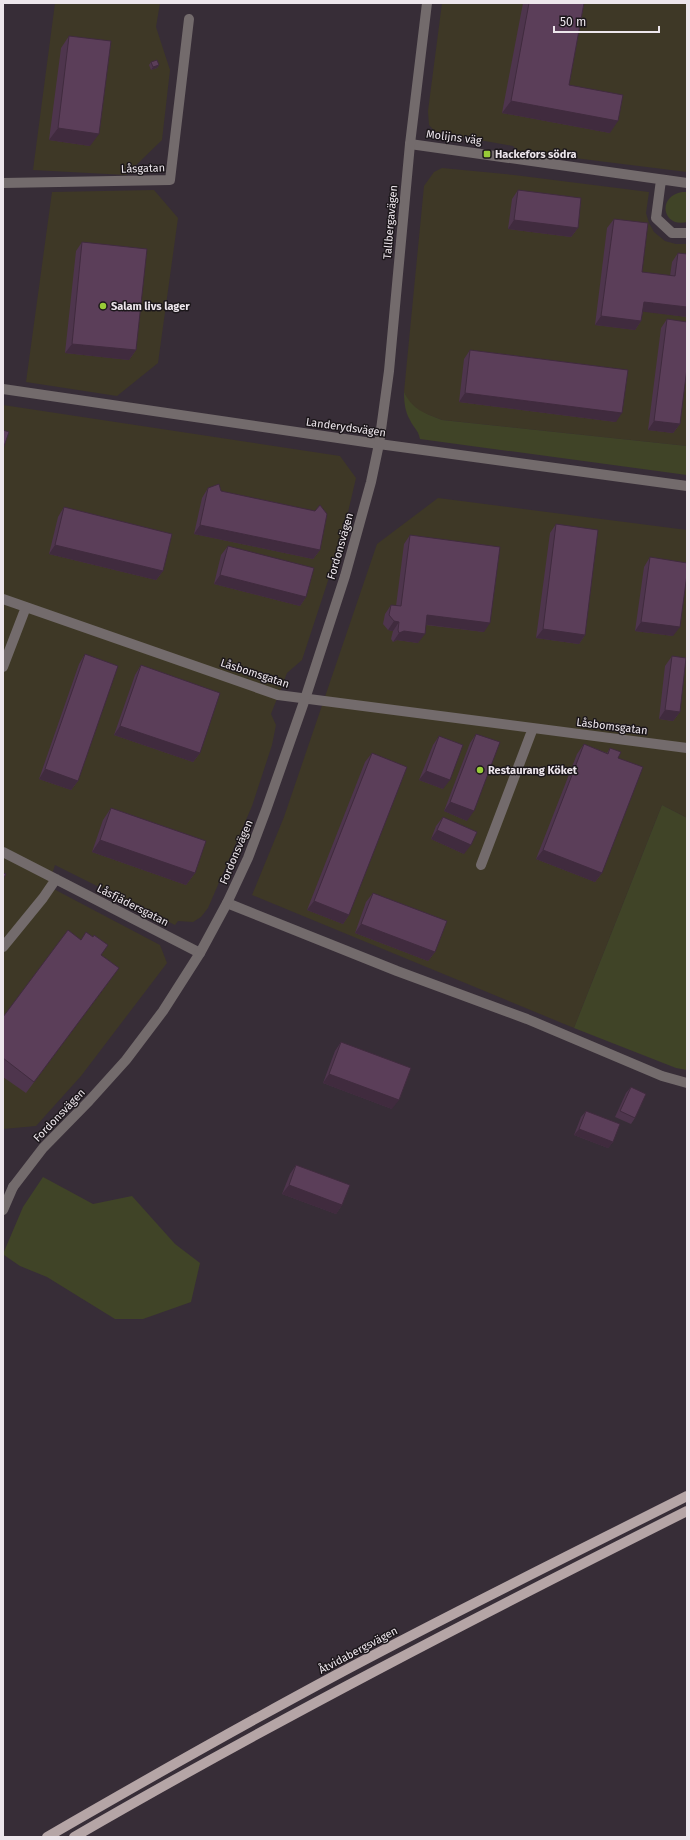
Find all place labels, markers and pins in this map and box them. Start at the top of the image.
place label: Hackefors södra [495,148,576,161]
marker: Hackefors södra [482,149,492,159]
place label: Salam livs lager [111,300,190,313]
marker: Salam livs lager [98,301,108,311]
place label: Restaurang Köket [488,764,578,777]
marker: Restaurang Köket [475,765,485,775]

